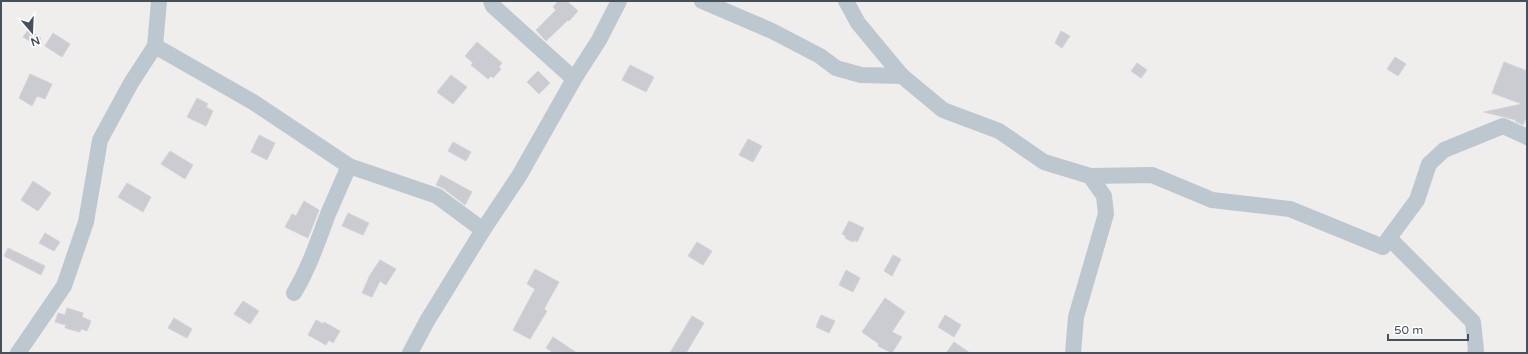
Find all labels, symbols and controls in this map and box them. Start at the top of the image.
north arrow [12,12,52,52]
text: N [29,33,41,49]
scale bar [1388,316,1468,342]
text: 50 m [1394,323,1423,337]

